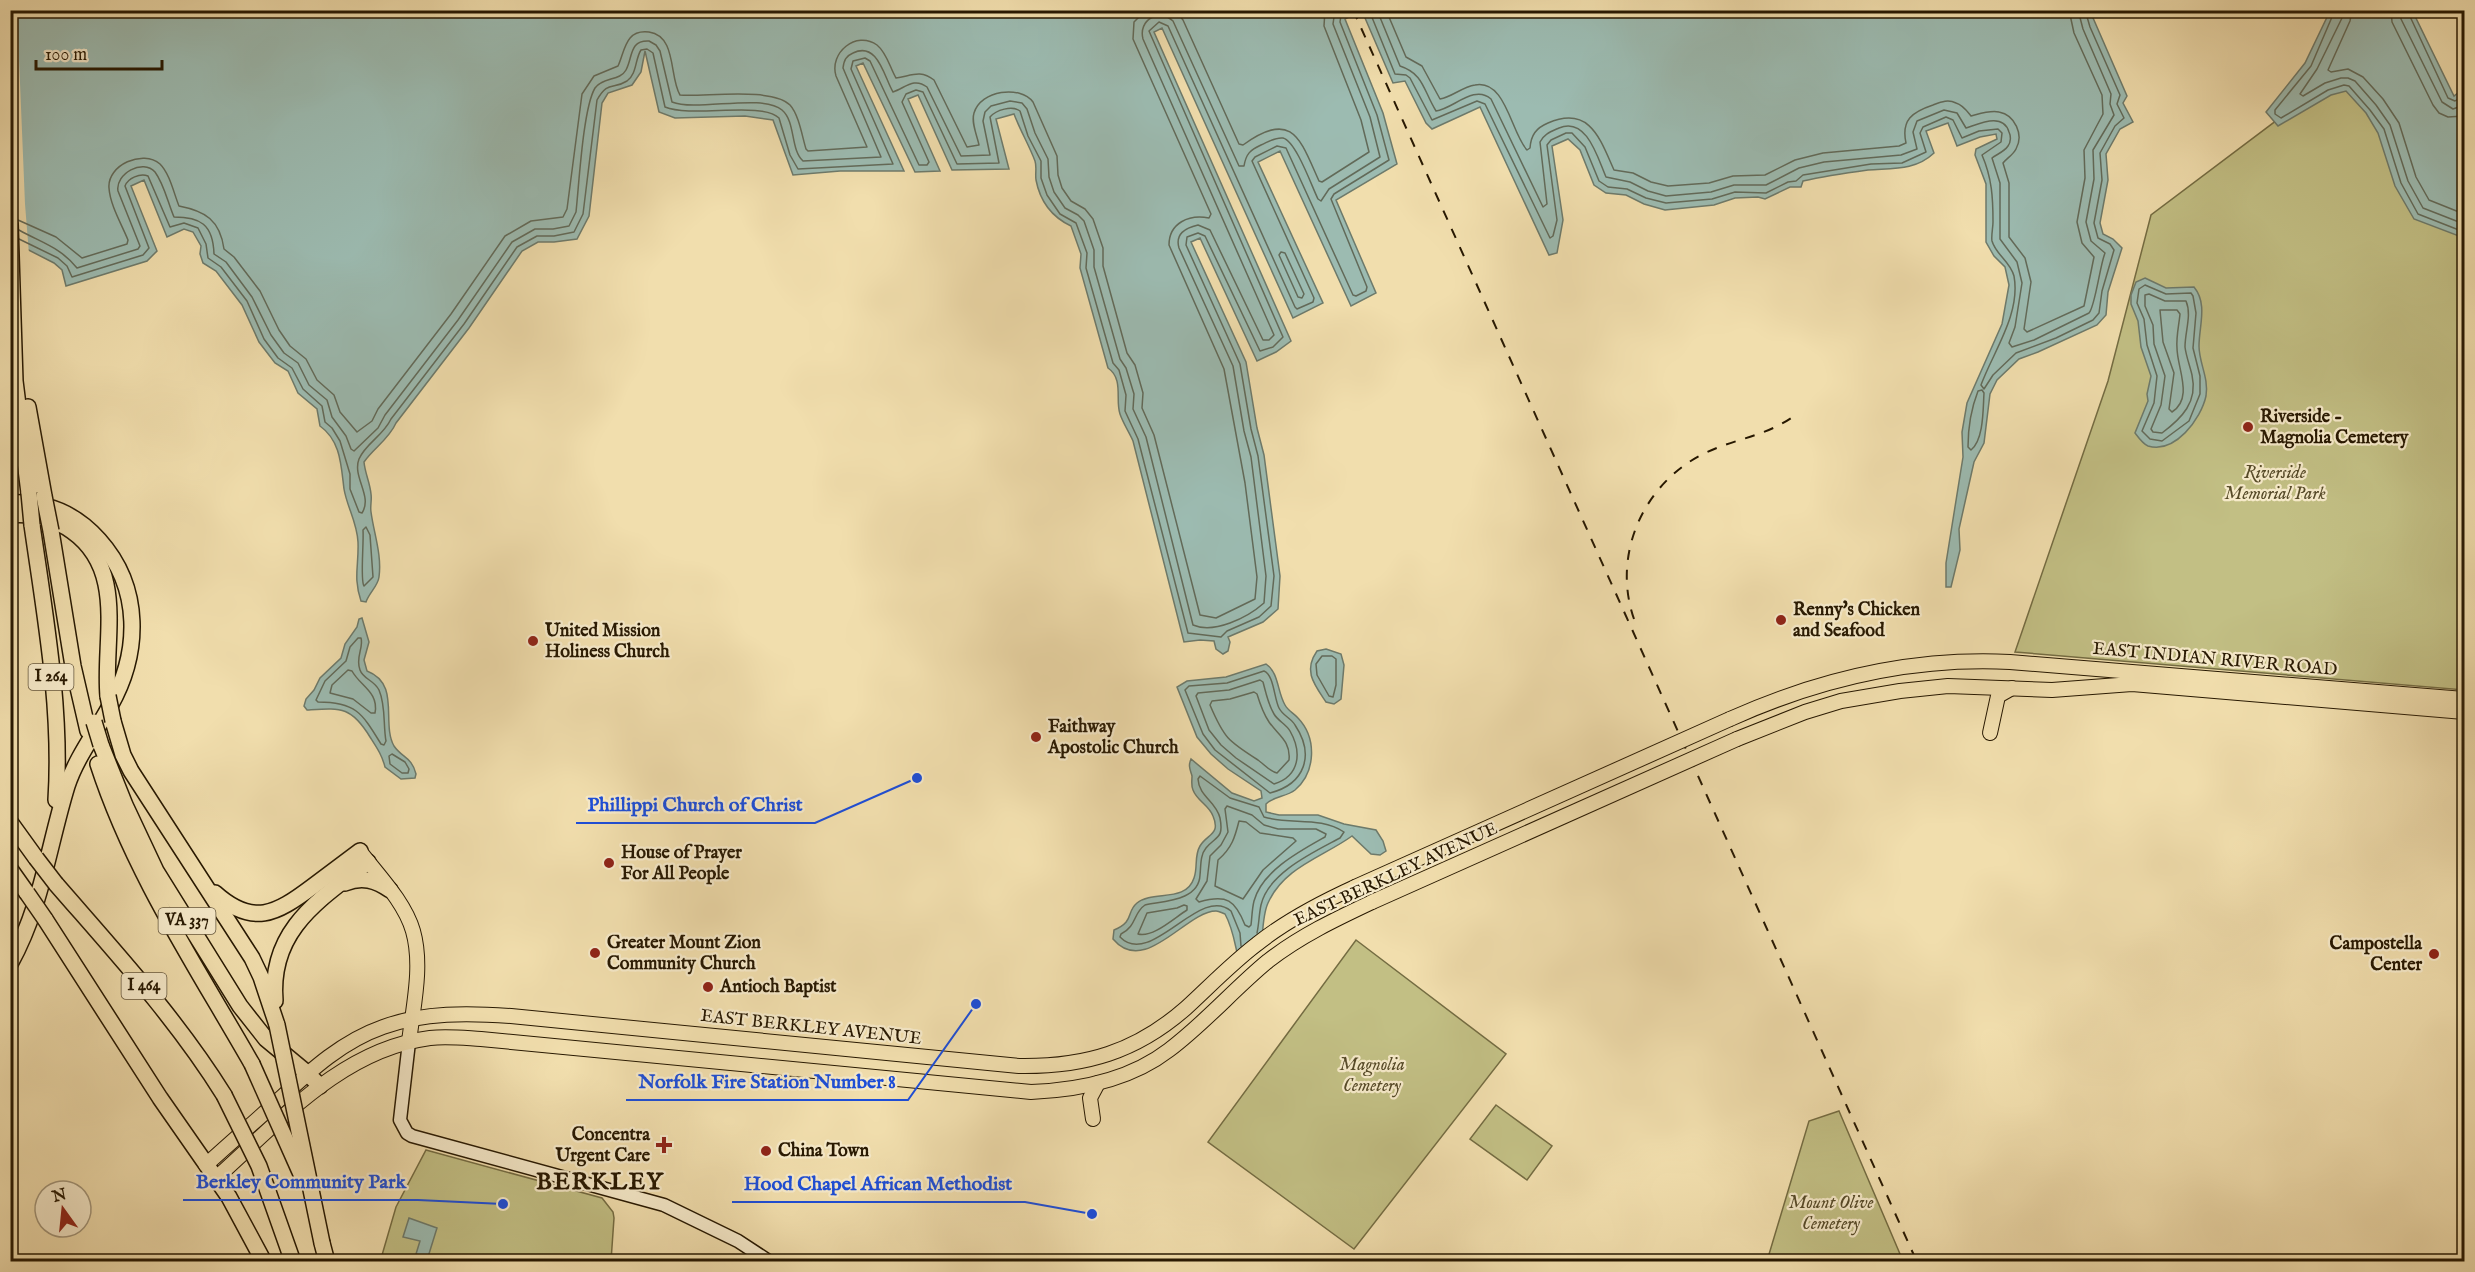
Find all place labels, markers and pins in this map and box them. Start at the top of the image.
place label: Riverside - Magnolia Cemetery [2260,406,2409,450]
marker: Riverside - Magnolia Cemetery [2241,420,2255,434]
place label: Renny's Chicken and Seafood [1793,599,1921,643]
marker: Renny's Chicken and Seafood [1774,613,1788,627]
place label: United Mission Holiness Church [544,620,670,664]
marker: United Mission Holiness Church [526,634,540,648]
place label: Faithway Apostolic Church [1047,716,1179,760]
marker: Faithway Apostolic Church [1029,730,1043,744]
callout: Phillippi Church of Christ [576,785,815,823]
place label: House of Prayer For All People [621,842,742,886]
marker: House of Prayer For All People [602,856,616,870]
place label: Greater Mount Zion Community Church [607,932,761,976]
place label: Campostella Center [2330,933,2423,977]
marker: Greater Mount Zion Community Church [588,946,602,960]
marker: Campostella Center [2427,947,2441,961]
place label: Antioch Baptist [719,976,837,999]
marker: Antioch Baptist [701,980,715,994]
callout: Norfolk Fire Station Number 8 [626,1062,908,1100]
place label: Concentra Urgent Care [554,1124,651,1168]
marker: Concentra Urgent Care [655,1136,673,1154]
place label: China Town [778,1140,869,1163]
marker: China Town [759,1144,773,1158]
callout: Berkley Community Park [183,1162,418,1200]
callout: Hood Chapel African Methodist [732,1164,1025,1202]

